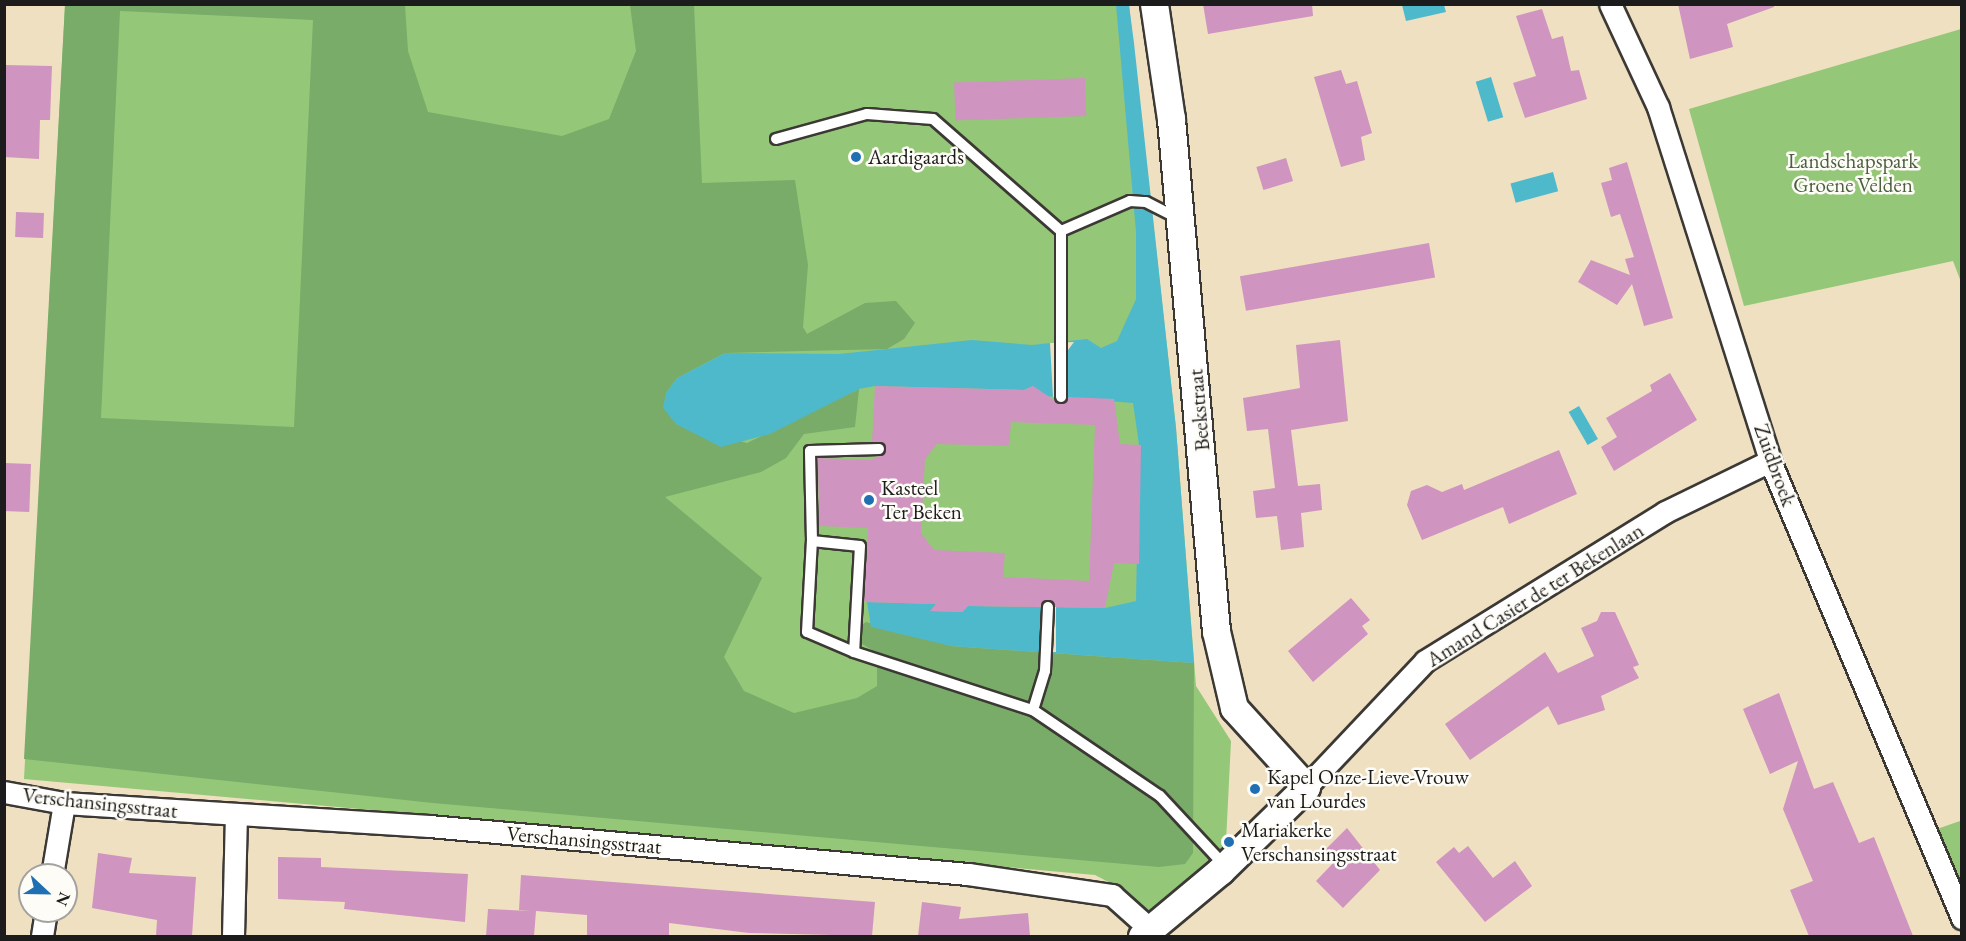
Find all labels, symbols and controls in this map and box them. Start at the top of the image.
place label: Aardigaards [868,144,964,170]
park label: Landschapspark Groene Velden [1788,148,1918,198]
marker: Aardigaards [849,150,863,164]
street label: Beekstraat [1183,368,1215,452]
street label: Zuidbroek [1748,420,1802,510]
place label: Kasteel Ter Beken [881,475,962,525]
marker: Kasteel Ter Beken [862,493,876,507]
street label: Amand Casier de ter Bekenlaan [1422,518,1648,672]
place label: Kapel Onze-Lieve-Vrouw van Lourdes [1267,764,1469,814]
street label: Verschansingsstraat [21,782,179,824]
marker: Kapel Onze-Lieve-Vrouw van Lourdes [1248,782,1262,796]
place label: Mariakerke Verschansingsstraat [1241,817,1397,867]
street label: Verschansingsstraat [505,821,663,859]
marker: Mariakerke Verschansingsstraat [1222,835,1236,849]
north arrow [18,863,78,923]
text: N [51,889,75,909]

